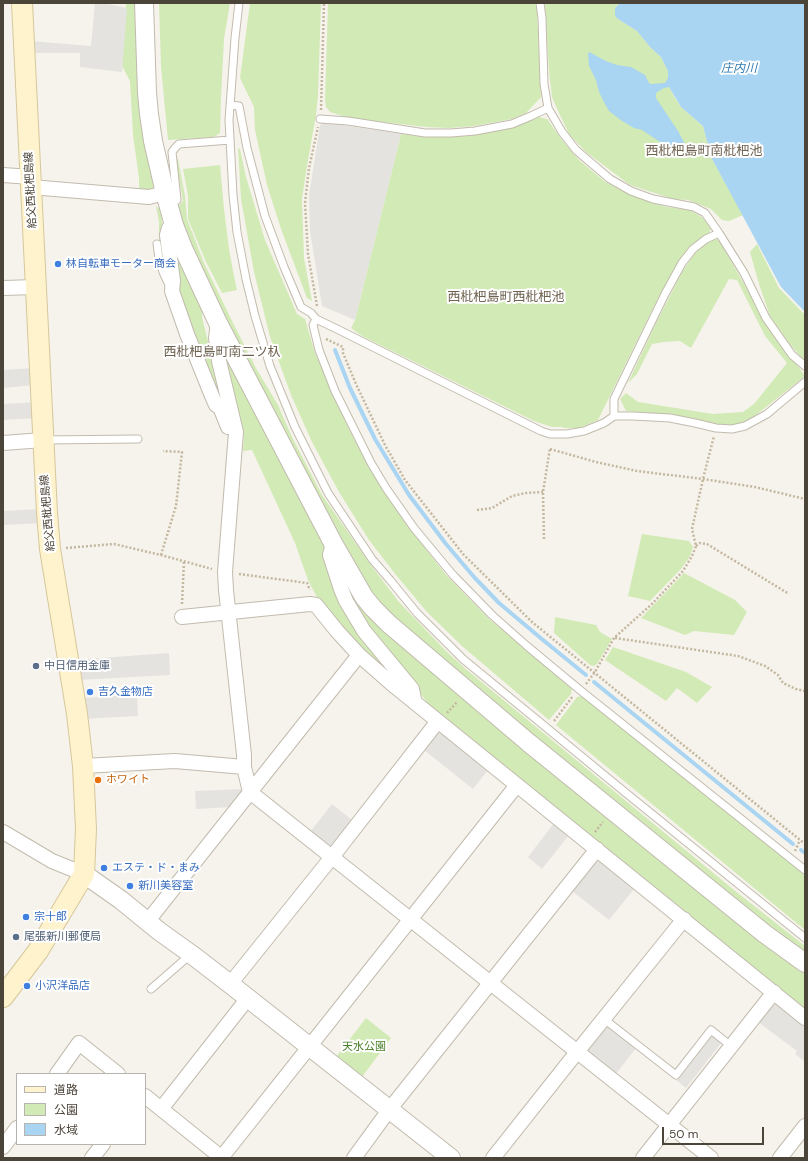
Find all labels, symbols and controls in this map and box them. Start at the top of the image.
water label: 庄内川 [721,62,757,76]
district label: 西枇杷島町南枇杷池 [646,144,762,160]
street label: 給父西枇杷島線 [22,151,40,229]
place label: 林自転車モーター商会 [66,257,176,271]
marker: 林自転車モーター商会 [53,259,63,269]
district label: 西枇杷島町西枇杷池 [448,290,564,306]
district label: 西枇杷島町南二ツ杁 [164,345,280,361]
street label: 給父西枇杷島線 [38,474,58,552]
place label: 中日信用金庫 [44,659,110,673]
marker: 中日信用金庫 [31,661,41,671]
place label: 吉久金物店 [98,685,153,699]
marker: 吉久金物店 [85,687,95,697]
place label: ホワイト [106,773,150,787]
marker: ホワイト [93,775,103,785]
place label: エステ・ド・まみ [112,861,200,875]
marker: エステ・ド・まみ [99,863,109,873]
place label: 新川美容室 [138,879,193,893]
marker: 新川美容室 [125,881,135,891]
place label: 宗十郎 [34,910,67,924]
marker: 宗十郎 [21,912,31,922]
place label: 尾張新川郵便局 [24,930,101,944]
marker: 尾張新川郵便局 [11,932,21,942]
place label: 小沢洋品店 [35,979,90,993]
marker: 小沢洋品店 [22,981,32,991]
park label: 天水公園 [342,1040,386,1054]
legend [16,1073,146,1145]
text: 道路 [54,1082,78,1098]
text: 公園 [54,1102,78,1118]
scale bar [664,1119,766,1145]
text: 水域 [54,1122,78,1138]
text: 50 m [669,1126,698,1142]

